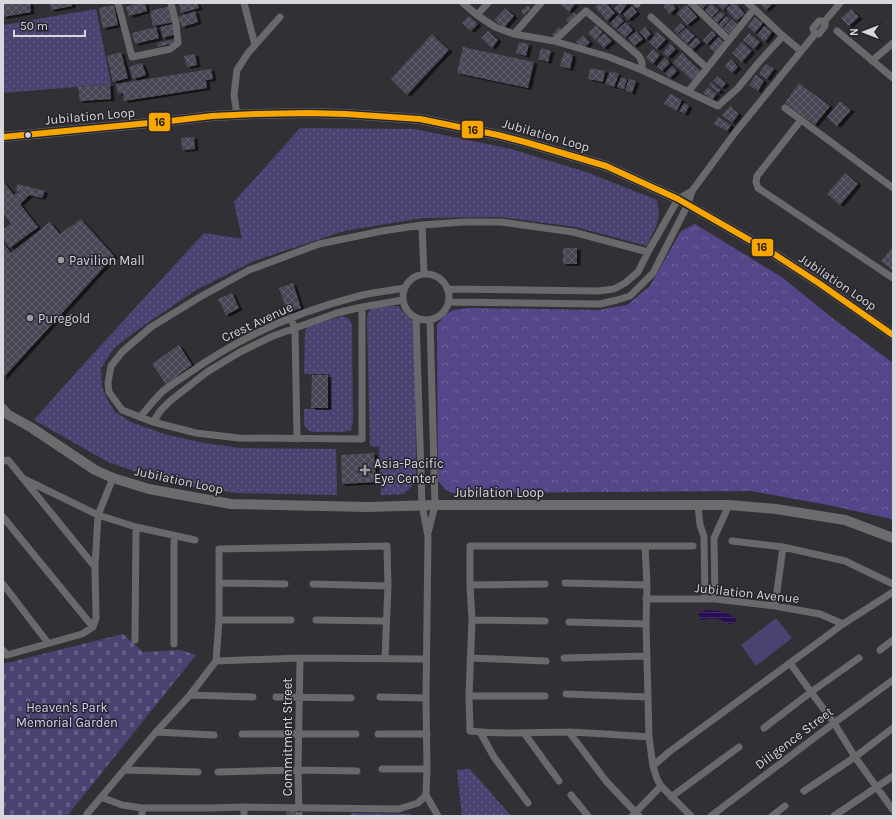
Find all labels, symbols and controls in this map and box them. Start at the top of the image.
scale bar [14,12,85,38]
north arrow [844,12,884,52]
text: 50 m [20,19,48,33]
text: N [848,28,861,36]
street label: Jubilation Loop [44,105,136,127]
line badge: 16 [148,112,171,132]
street label: Jubilation Loop [501,115,591,155]
text: 16 [155,116,166,129]
line badge: 16 [461,120,484,139]
text: 16 [468,124,479,137]
unlabelled marker [23,130,33,140]
line badge: 16 [751,238,774,257]
text: 16 [757,241,768,254]
street label: Jubilation Loop [796,251,880,313]
place label: Pavilion Mall [69,253,145,268]
marker: Pavilion Mall [56,255,66,265]
street label: Crest Avenue [219,299,295,345]
place label: Puregold [38,311,90,326]
marker: Puregold [25,313,35,323]
place label: Asia-Pacific Eye Center [374,456,444,486]
street label: Jubilation Loop [133,463,225,497]
marker: Asia-Pacific Eye Center [359,464,371,476]
street label: Jubilation Loop [454,485,544,500]
street label: Jubilation Avenue [694,580,800,606]
street label: Commitment Street [280,678,295,796]
park label: Heaven's Park Memorial Garden [16,700,118,730]
street label: Diligence Street [752,704,836,772]

